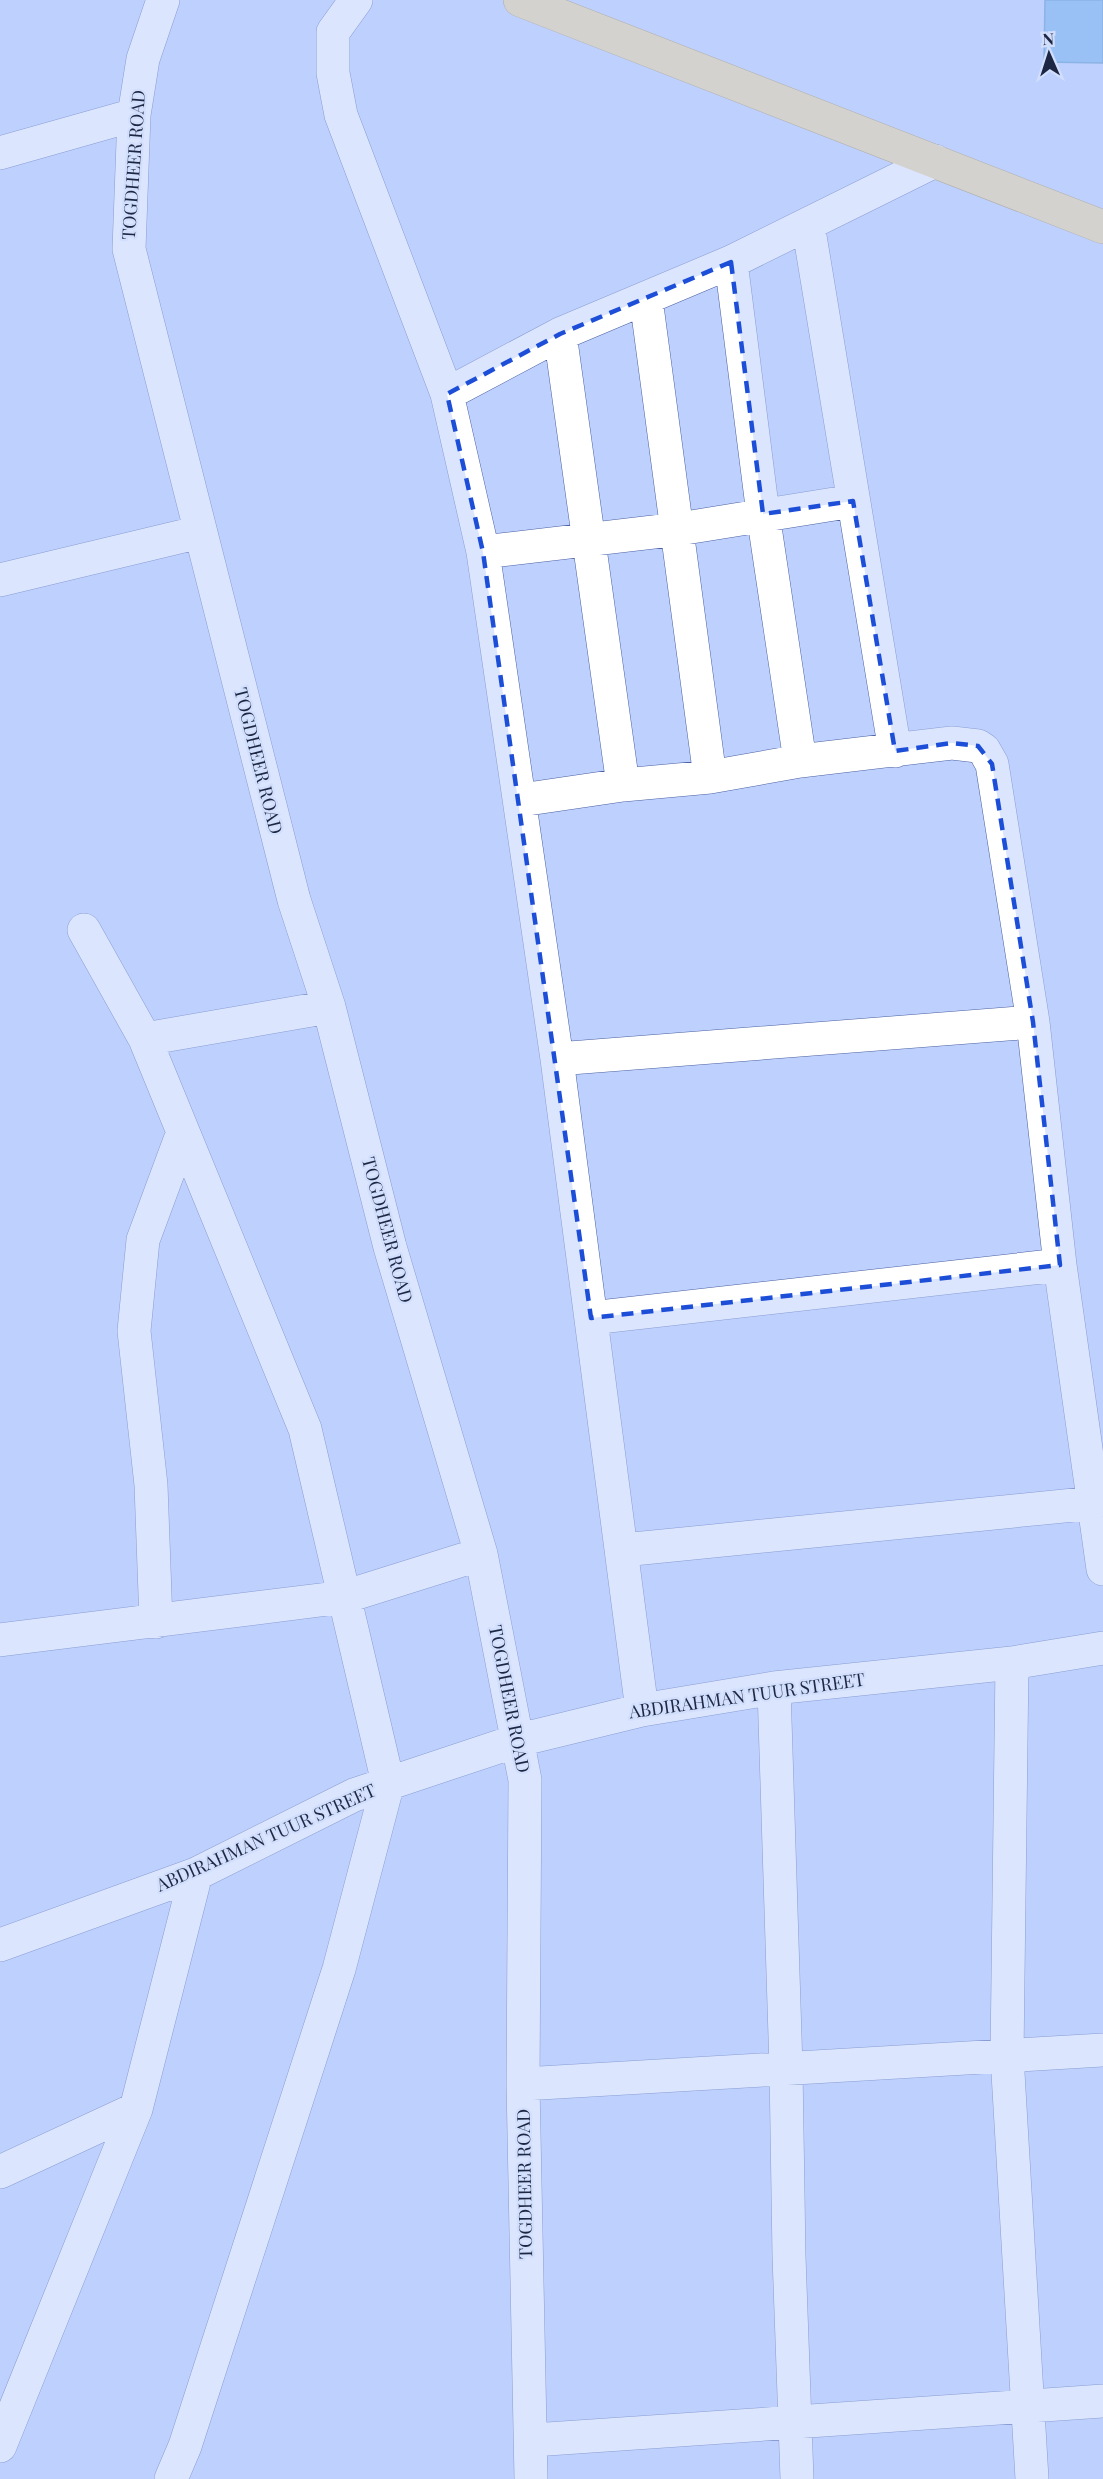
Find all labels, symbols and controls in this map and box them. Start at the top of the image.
north arrow [1019,24,1079,84]
text: N [1042,28,1055,49]
street label: TOGDHEER ROAD [116,89,150,241]
street label: TOGDHEER ROAD [229,685,289,837]
street label: TOGDHEER ROAD [357,1154,419,1305]
street label: TOGDHEER ROAD [484,1623,536,1775]
street label: ABDIRAHMAN TUUR STREET [626,1667,866,1724]
street label: ABDIRAHMAN TUUR STREET [151,1778,379,1897]
street label: TOGDHEER ROAD [511,2109,537,2259]

